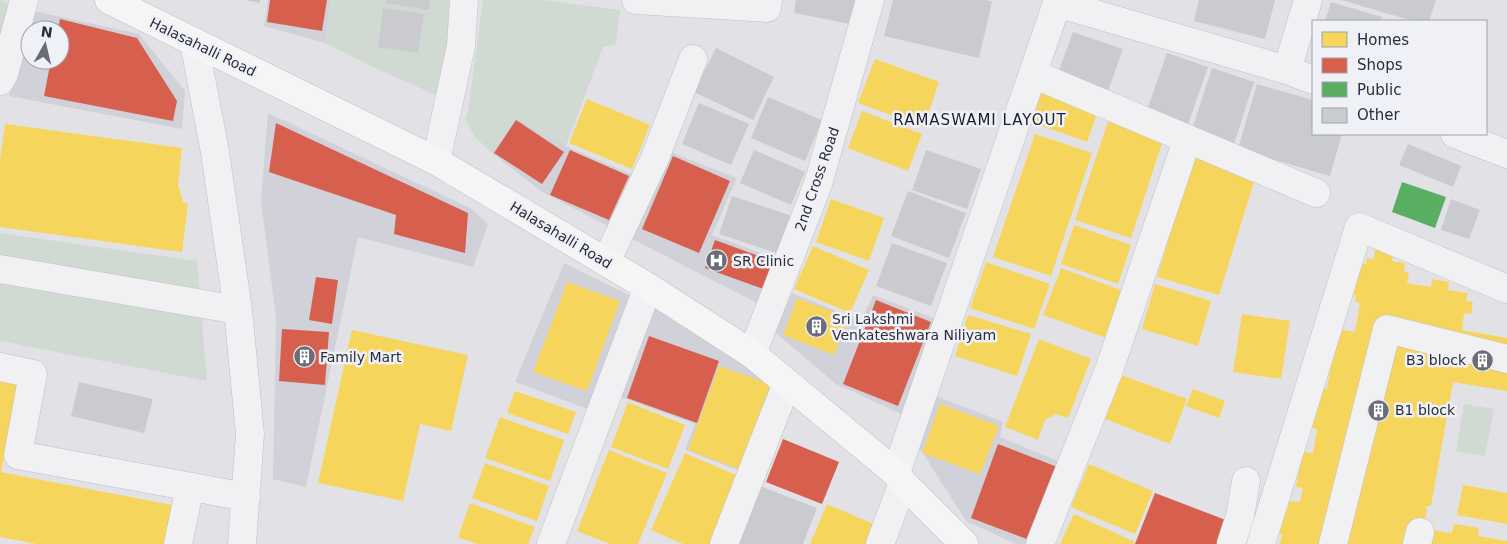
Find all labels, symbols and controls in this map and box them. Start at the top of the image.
street label: Halasahalli Road [147,14,259,80]
north arrow [20,20,70,70]
legend [1312,20,1487,135]
text: N [40,23,54,41]
text: Homes [1357,31,1409,49]
text: Shops [1357,56,1403,74]
text: Public [1357,81,1401,99]
text: Other [1357,106,1400,124]
district label: RAMASWAMI LAYOUT [893,111,1067,129]
street label: 2nd Cross Road [792,125,842,233]
street label: Halasahalli Road [507,198,615,272]
hospital icon: SR Clinic [705,249,729,273]
place label: SR Clinic [733,253,794,269]
place label: Sri Lakshmi Venkateshwara Niliyam [832,311,996,343]
building icon: Sri Lakshmi Venkateshwara Niliyam [804,315,828,339]
building icon: Family Mart [292,345,316,369]
building icon: B3 block [1470,348,1494,372]
place label: Family Mart [320,349,402,365]
place label: B3 block [1406,352,1467,368]
building icon: B1 block [1367,398,1391,422]
place label: B1 block [1395,402,1456,418]

